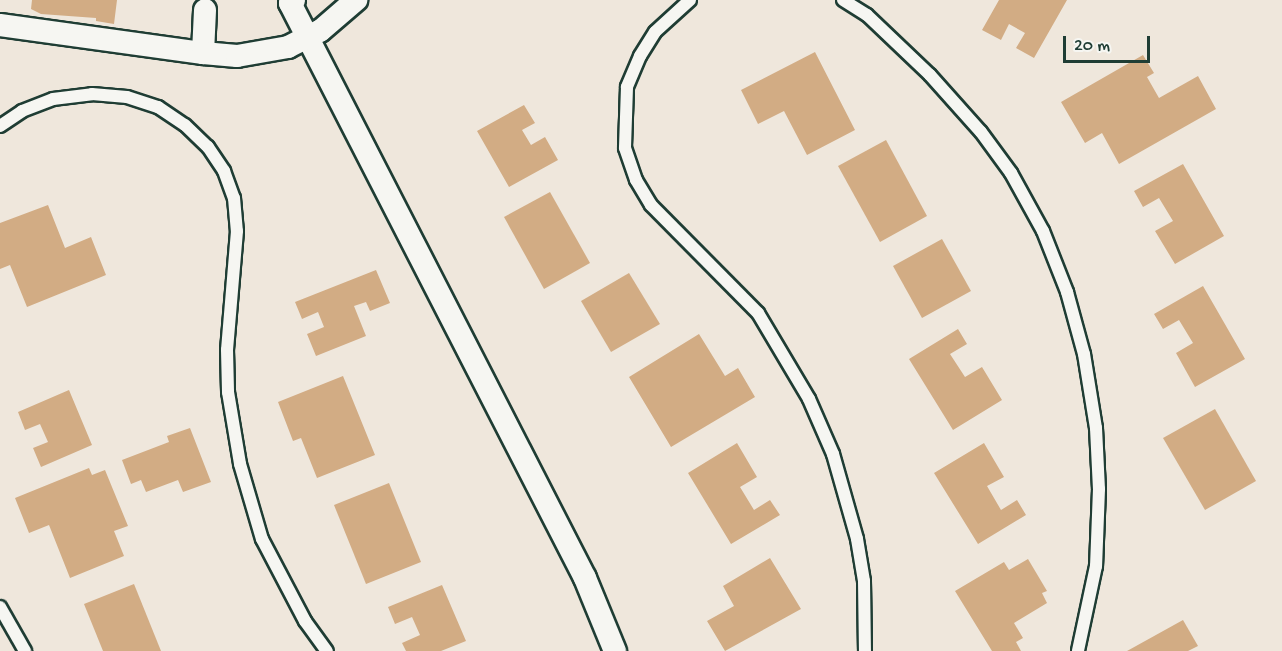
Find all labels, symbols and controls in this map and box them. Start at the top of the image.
scale bar [1066,24,1153,62]
text: 20 m [1074,36,1110,57]

